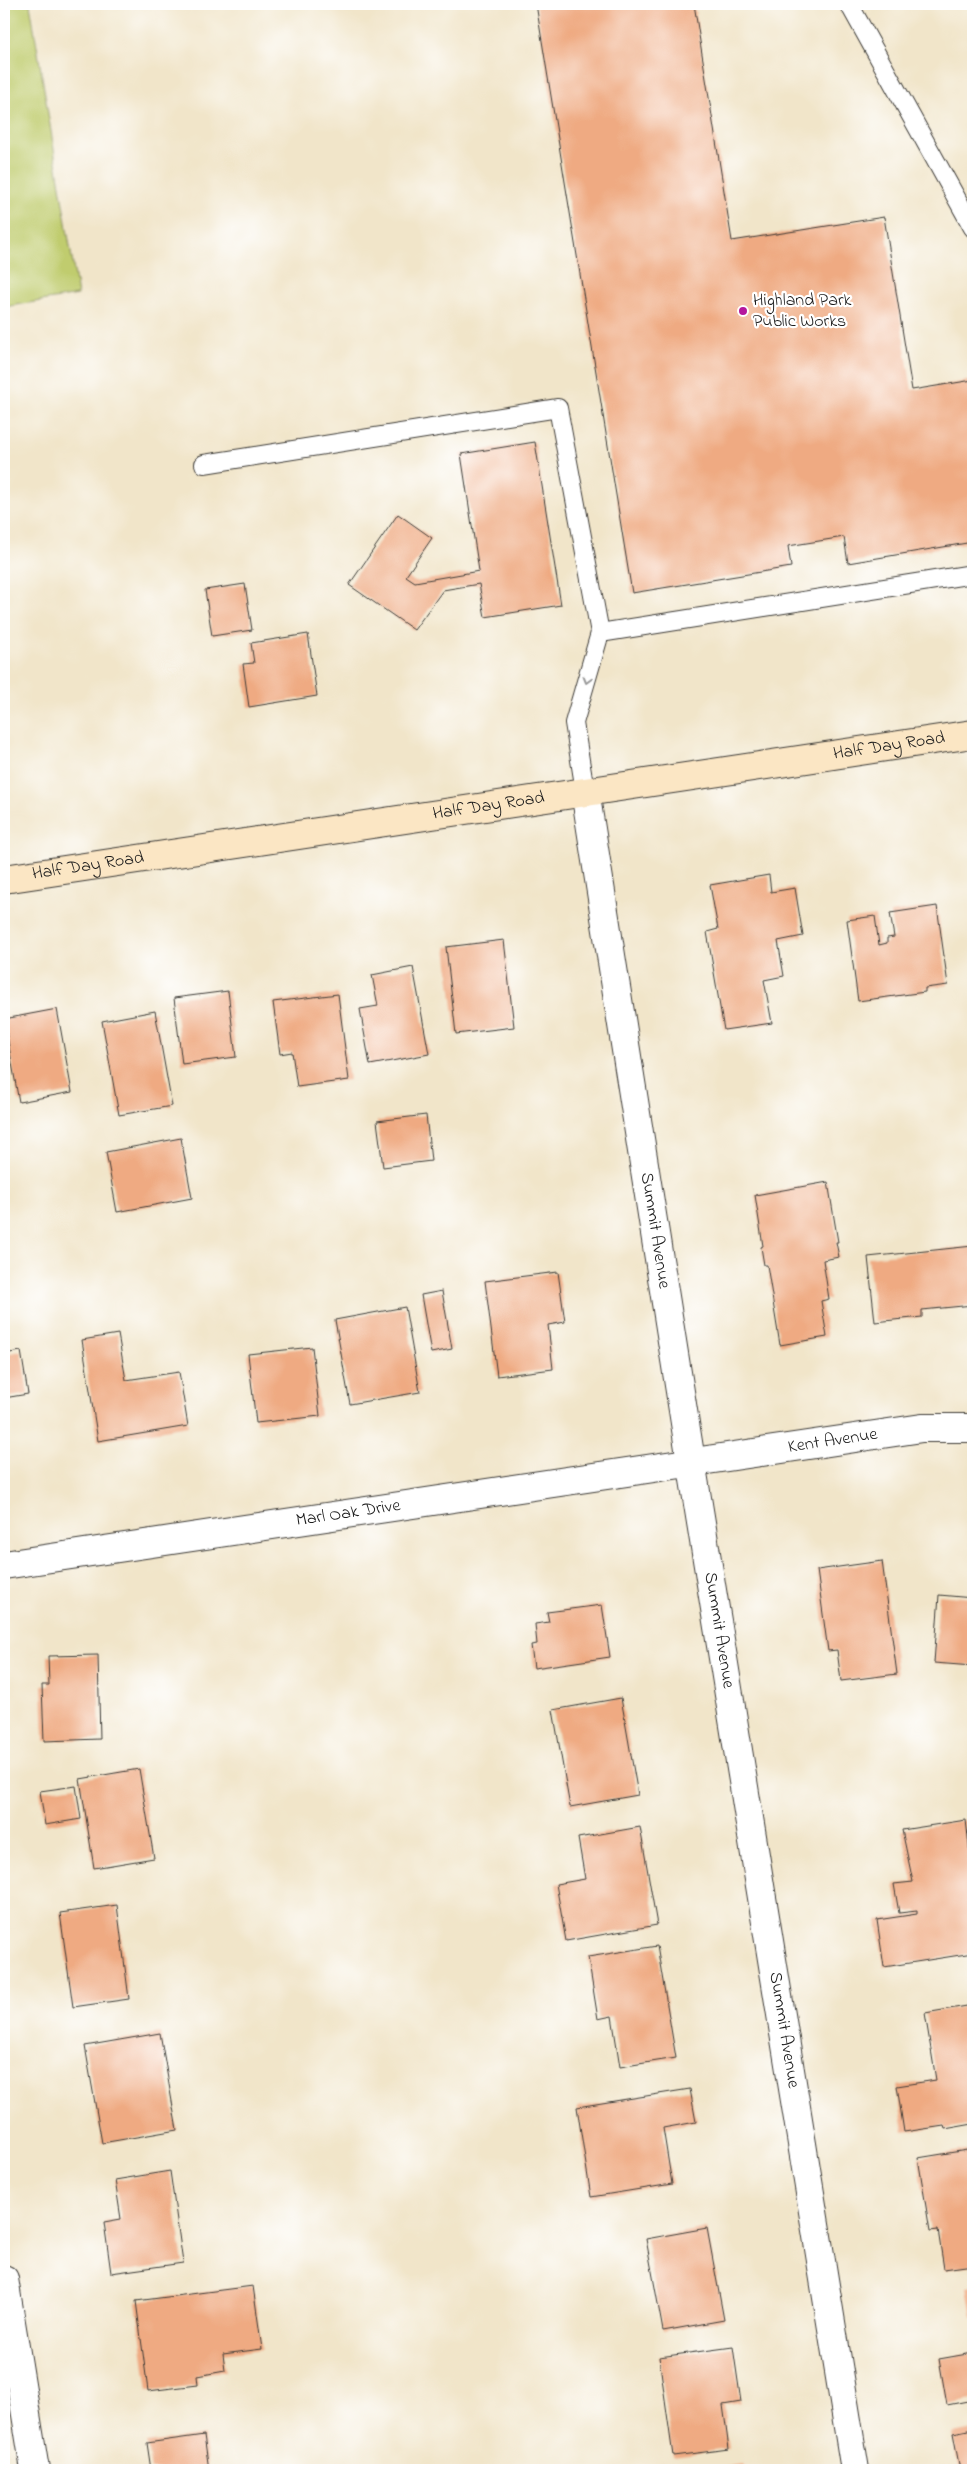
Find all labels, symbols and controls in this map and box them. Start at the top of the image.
place label: Highland Park Public Works [753,288,852,335]
marker: Highland Park Public Works [737,305,749,317]
one-way arrow [582,675,592,684]
street label: Half Day Road [831,725,947,768]
street label: Half Day Road [431,785,546,828]
street label: Half Day Road [30,845,146,888]
street label: Summit Avenue [633,1171,677,1291]
street label: Kent Avenue [786,1422,880,1461]
street label: Marl Oak Drive [294,1493,403,1534]
street label: Summit Avenue [696,1570,741,1691]
street label: Summit Avenue [761,1970,806,2091]

